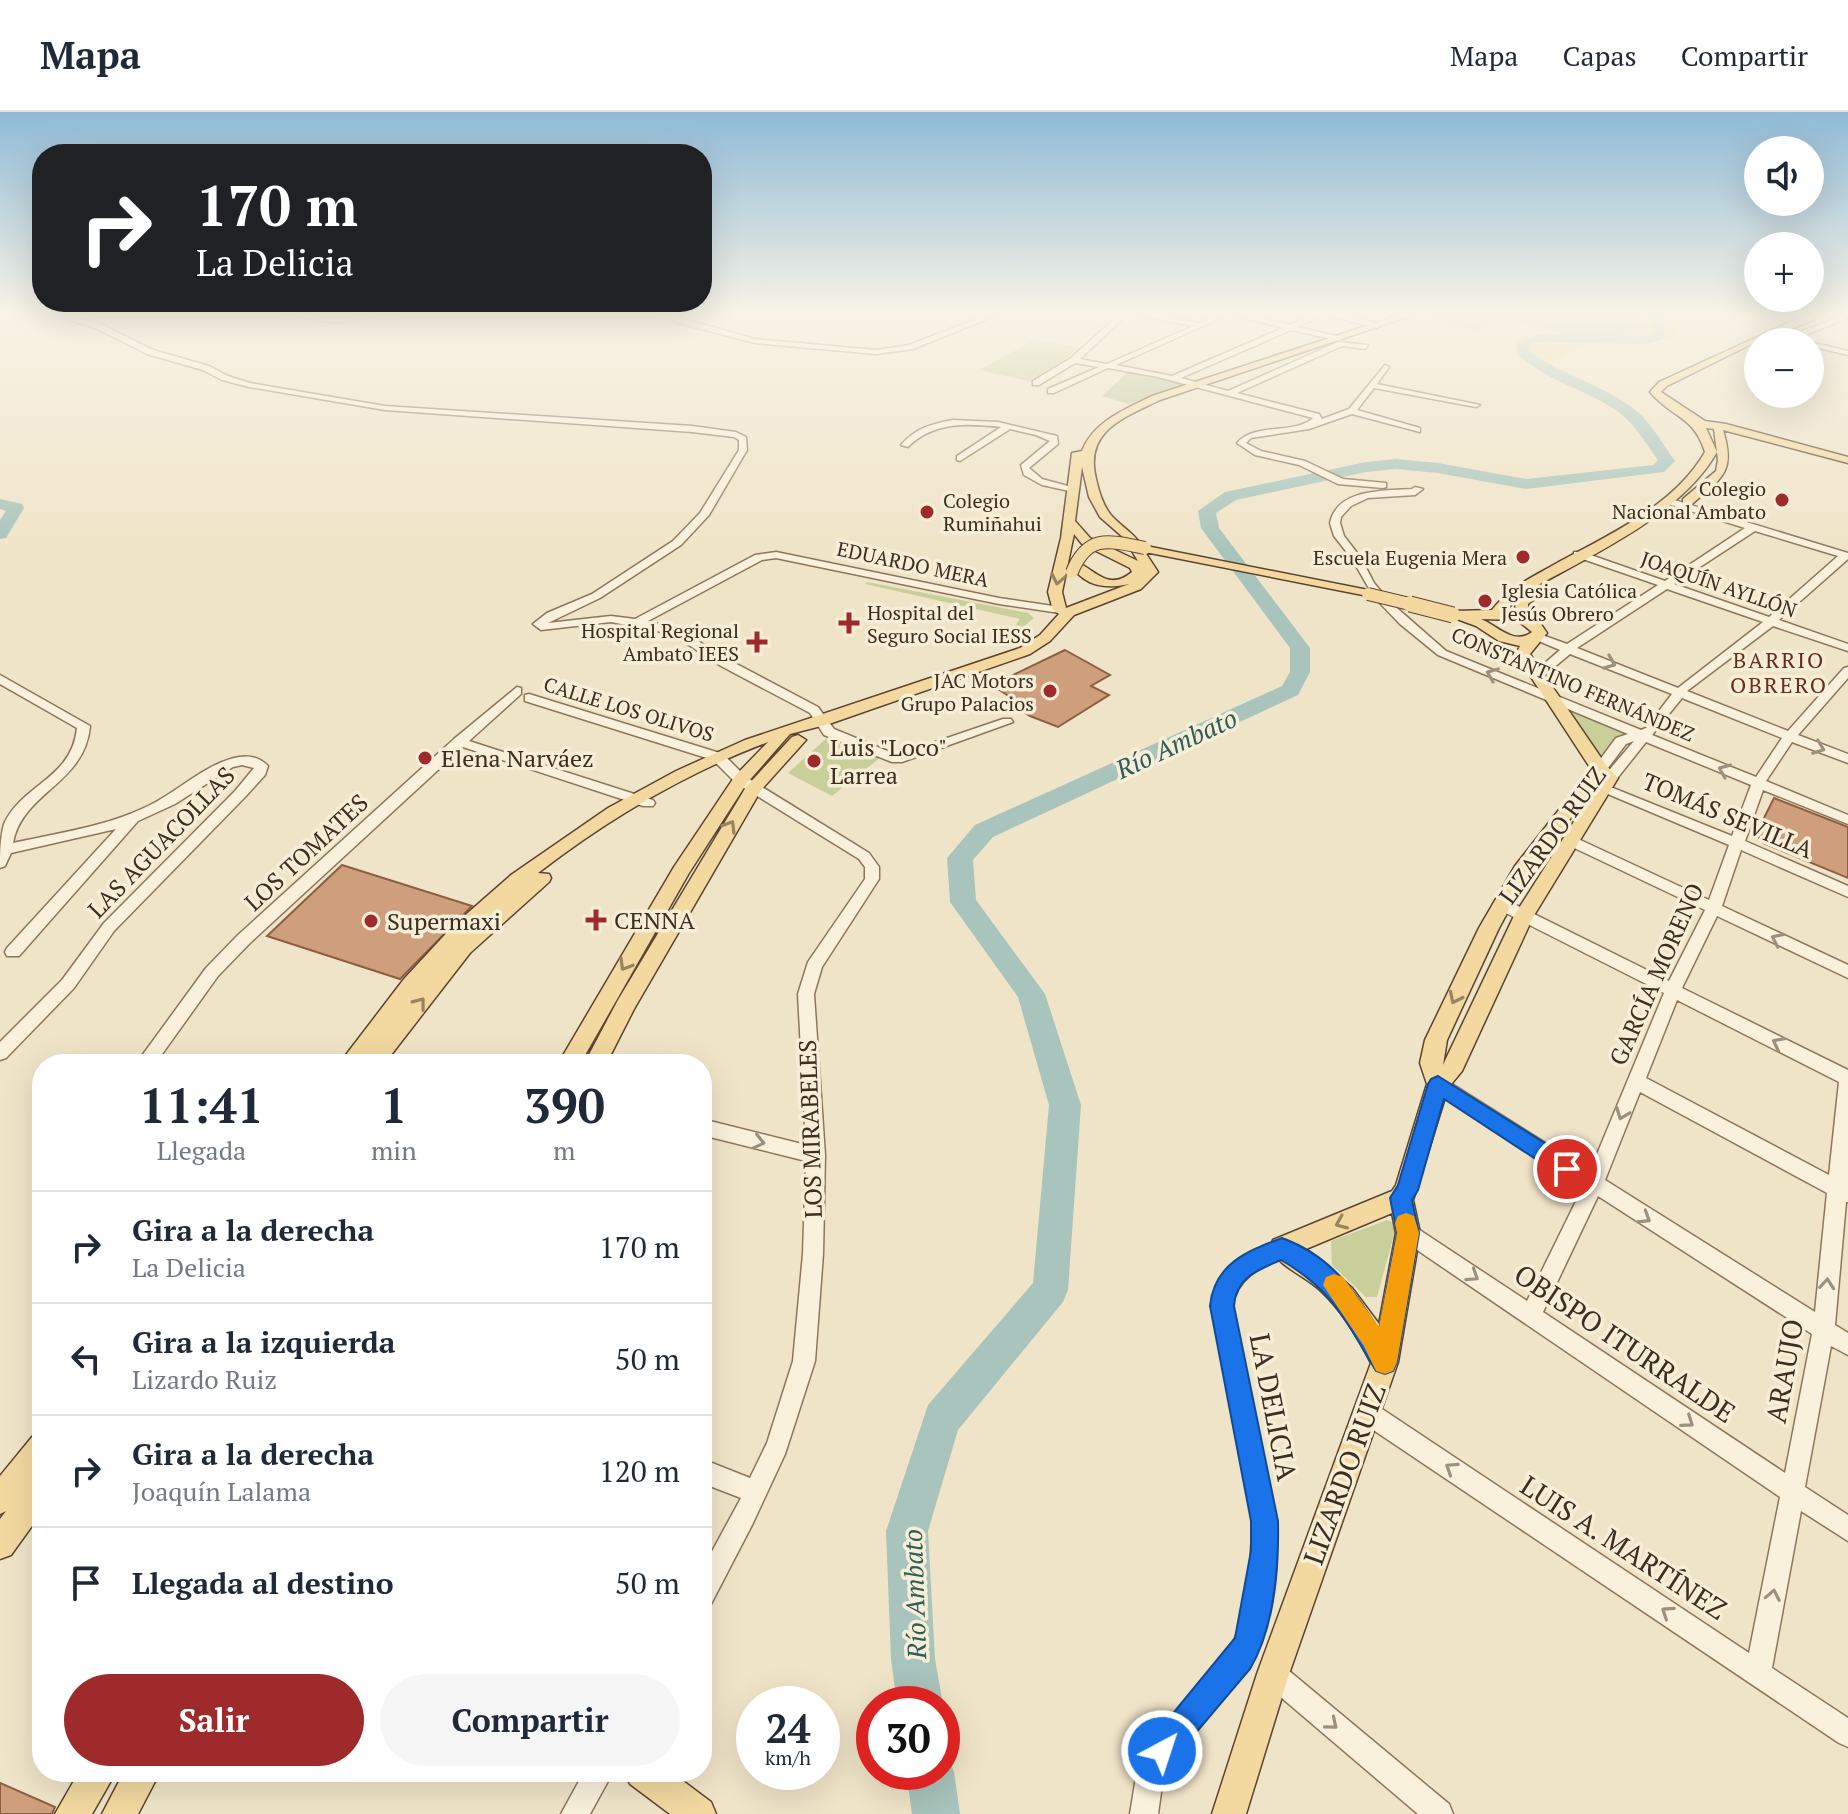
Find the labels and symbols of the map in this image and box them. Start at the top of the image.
place label: Colegio Nacional Ambato [1612,475,1766,525]
place label: Colegio Rumiñahui [943,487,1042,537]
marker: Colegio Nacional Ambato [1773,491,1791,509]
marker: Colegio Rumiñahui [918,503,936,521]
street label: EDUARDO MERA [834,535,992,593]
place label: Escuela Eugenia Mera [1313,544,1507,571]
street label: JOAQUÍN AYLLÓN [1637,545,1801,623]
marker: Escuela Eugenia Mera [1514,548,1532,566]
one-way arrow [1050,572,1067,586]
place label: Iglesia Católica Jesús Obrero [1501,577,1637,627]
marker: Iglesia Católica Jesús Obrero [1476,592,1494,610]
place label: Hospital del Seguro Social IESS [867,599,1032,649]
marker: Hospital del Seguro Social IESS [838,612,860,634]
place label: Hospital Regional Ambato IEES [581,617,739,667]
street label: CONSTANTINO FERNÁNDEZ [1447,620,1699,748]
marker: Hospital Regional Ambato IEES [746,631,768,653]
district label: BARRIO OBRERO [1730,645,1828,699]
one-way arrow [1602,654,1616,670]
place label: JAC Motors Grupo Palacios [901,667,1034,717]
one-way arrow [1486,667,1500,684]
street label: CALLE LOS OLIVOS [541,670,717,748]
marker: JAC Motors Grupo Palacios [1041,682,1059,700]
water label: Río Ambato [1109,700,1242,786]
place label: Luis "Loco" Larrea [830,731,947,791]
one-way arrow [1811,738,1825,755]
place label: Elena Narváez [441,742,594,774]
marker: Elena Narváez [416,749,434,767]
marker: Luis "Loco" Larrea [805,752,823,770]
street label: LAS AGUACOLLAS [80,759,242,925]
street label: LIZARDO RUIZ [1491,760,1613,910]
one-way arrow [1718,763,1732,780]
street label: TOMÁS SEVILLA [1638,765,1819,866]
street label: LOS TOMATES [237,786,375,918]
one-way arrow [721,820,736,835]
street label: GARCÍA MORENO [1601,878,1711,1070]
place label: CENNA [614,904,696,936]
place label: Supermaxi [387,905,501,937]
marker: CENNA [585,909,607,931]
marker: Supermaxi [362,912,380,930]
one-way arrow [1771,933,1786,949]
one-way arrow [619,956,635,971]
one-way arrow [1449,989,1465,1004]
one-way arrow [410,997,424,1012]
one-way arrow [1772,1037,1787,1053]
street label: LOS MIRABELES [791,1039,829,1219]
one-way arrow [1615,1106,1632,1120]
one-way arrow [752,1132,765,1149]
pin [1533,1135,1601,1203]
one-way arrow [1636,1208,1651,1223]
one-way arrow [1335,1214,1349,1230]
street label: OBISPO ITURRALDE [1507,1255,1743,1431]
one-way arrow [1465,1266,1479,1281]
one-way arrow [1819,1277,1836,1290]
street label: ARAUJO [1757,1316,1811,1426]
street label: LA DELICIA [1242,1330,1307,1485]
street label: LIZARDO RUIZ [1294,1379,1394,1569]
one-way arrow [1680,1412,1694,1427]
one-way arrow [1445,1463,1459,1478]
street label: LUIS A. MARTÍNEZ [1514,1466,1734,1628]
water label: Río Ambato [895,1528,933,1661]
one-way arrow [1763,1588,1780,1602]
one-way arrow [1662,1606,1676,1621]
speed limit sign: 30 [856,1686,960,1790]
position arrow [1120,1709,1204,1793]
one-way arrow [1323,1714,1338,1729]

